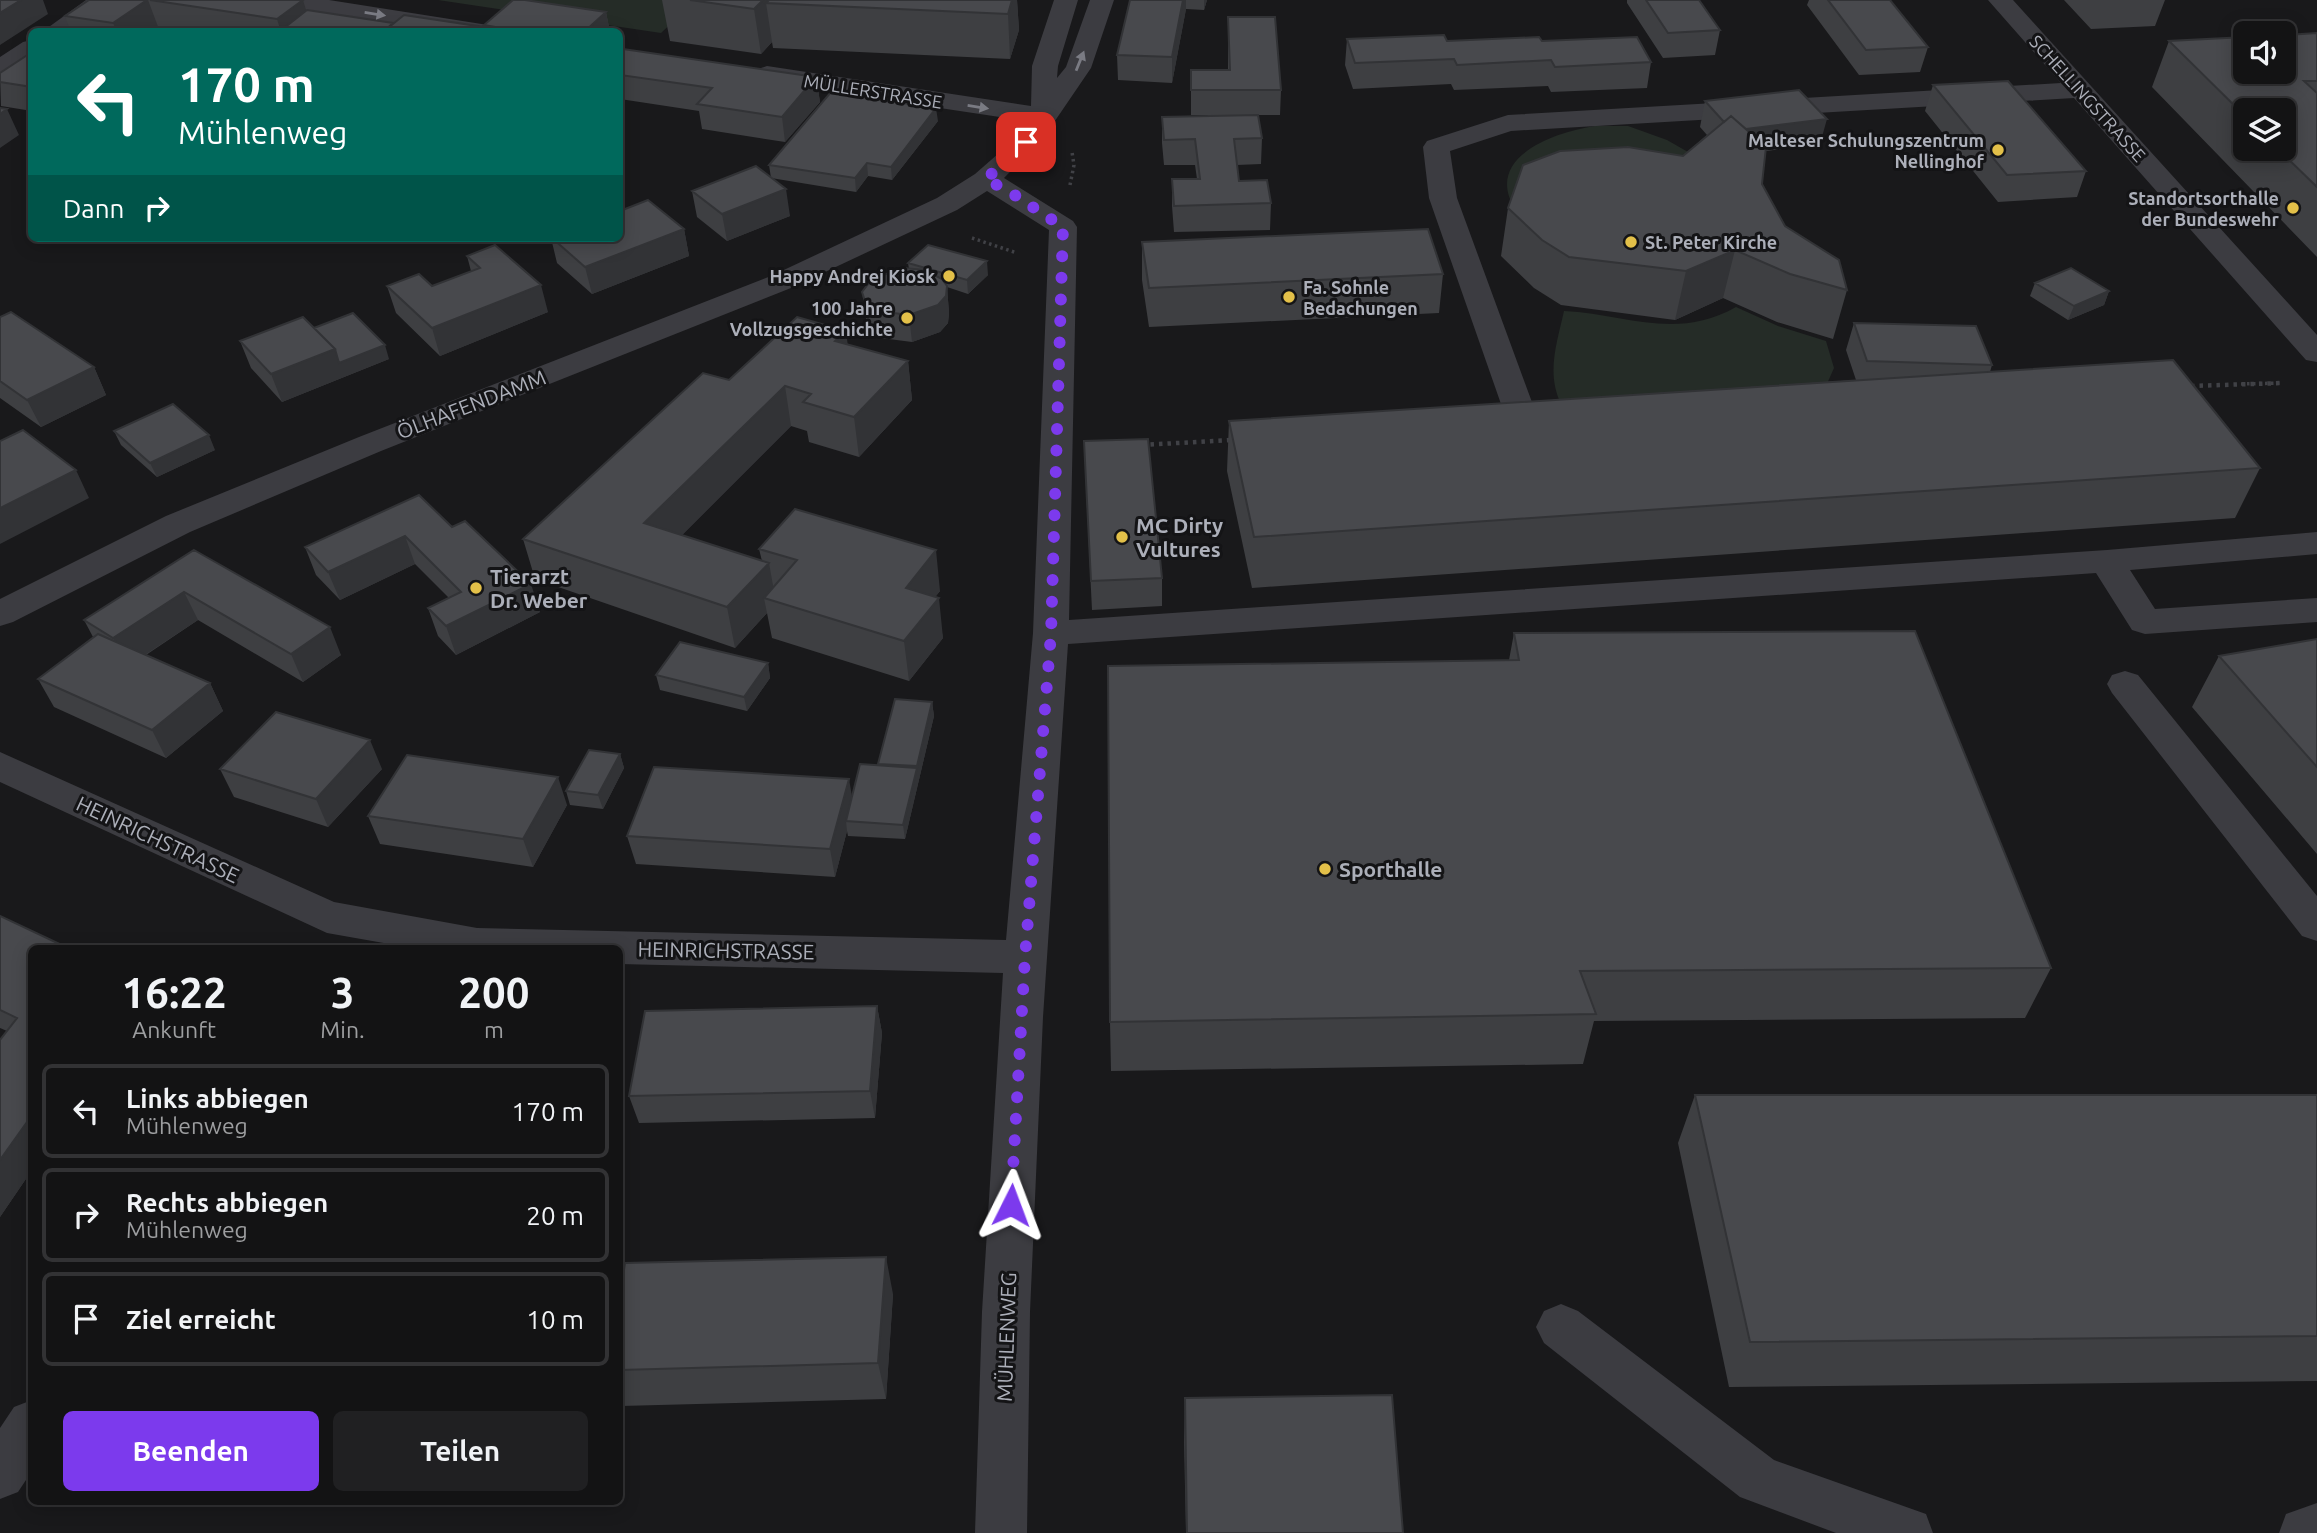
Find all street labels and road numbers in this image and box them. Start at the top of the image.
street label: SCHELLINGSTRASSE [2026,31,2150,165]
street label: MÜLLERSTRASSE [802,70,944,112]
street label: ÖLHAFENDAMM [393,365,549,443]
street label: HEINRICHSTRASSE [73,791,243,887]
street label: HEINRICHSTRASSE [637,936,815,964]
street label: MÜHLENWEG [992,1272,1020,1402]

